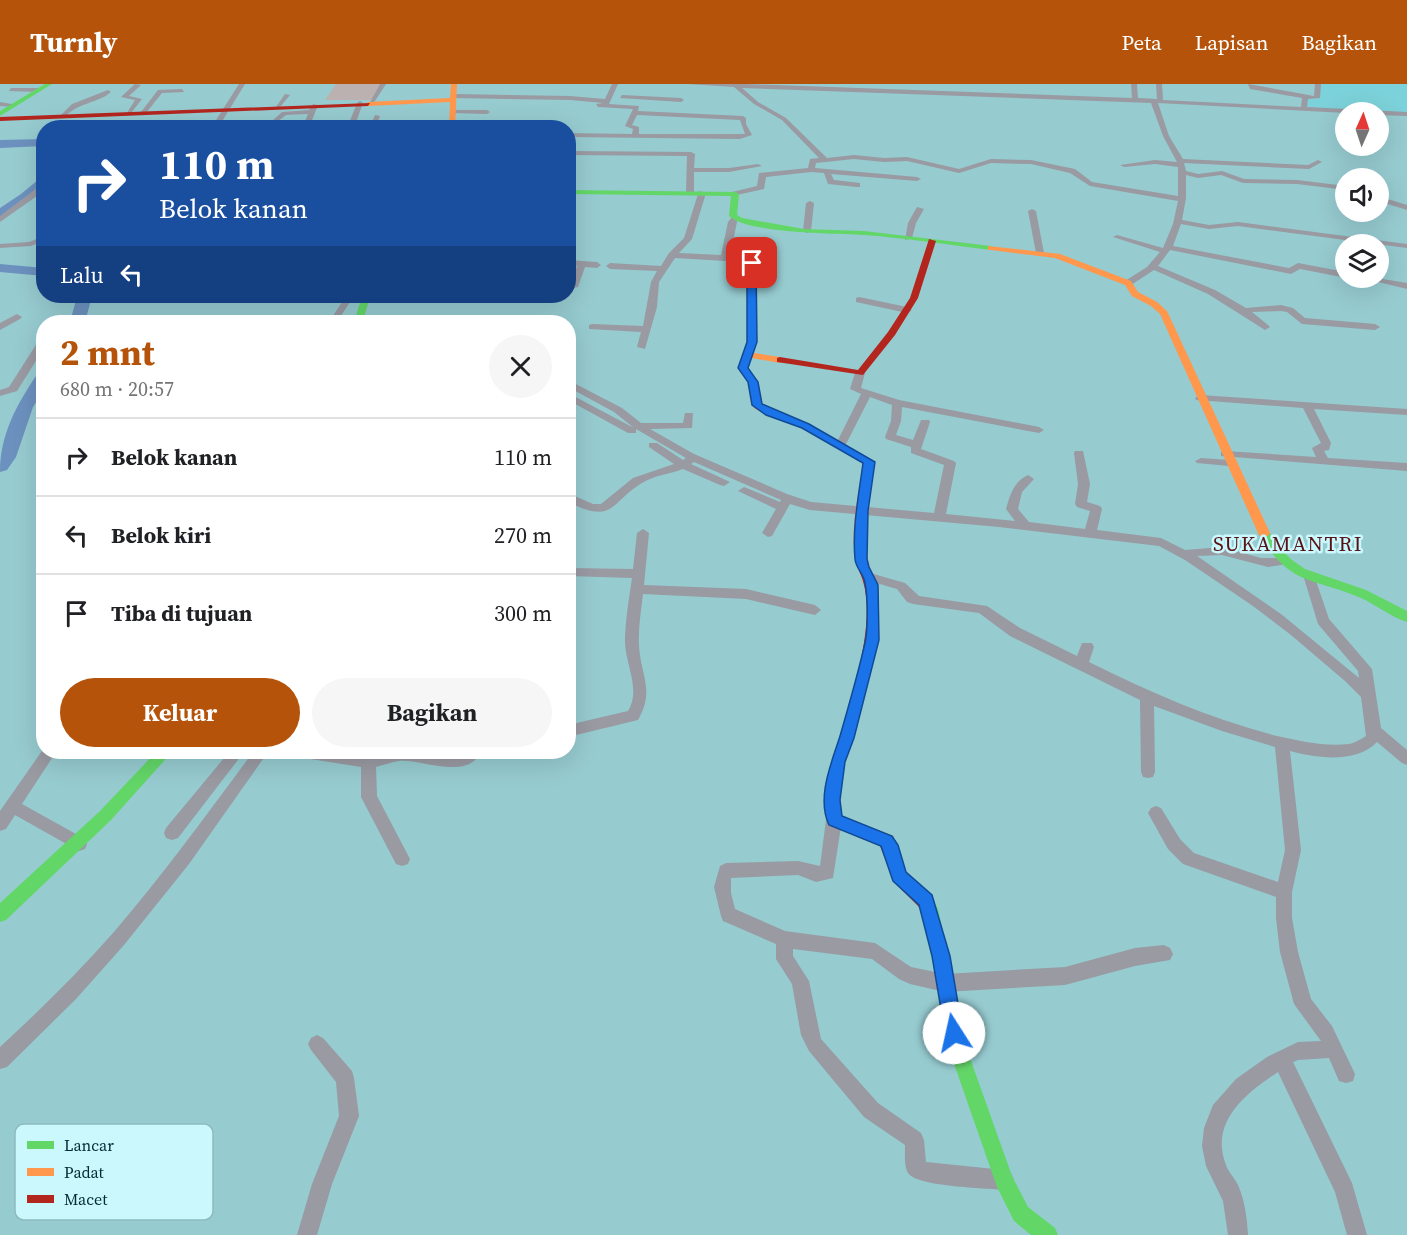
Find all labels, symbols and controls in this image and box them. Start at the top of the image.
text: Turnly [30,23,117,61]
text: Peta [1121,28,1162,57]
text: Lapisan [1195,28,1268,57]
text: Bagikan [1301,28,1377,57]
north arrow [1335,102,1389,156]
map controls [1335,102,1389,288]
text: 110 m [159,135,274,193]
icon: right [60,144,138,222]
button: sound [1335,168,1389,222]
text: Belok kanan [159,190,308,227]
button: layers [1335,234,1389,288]
pin [726,237,777,288]
icon: arrive [735,246,768,279]
icon: left [115,258,148,291]
text: Lalu [60,260,103,290]
text: 2 mnt [60,328,155,377]
button: close [489,335,552,398]
text: 680 m · 20:57 [60,375,174,403]
icon: right [60,441,93,474]
text: Belok kanan [111,442,237,472]
text: 110 m [494,442,552,472]
icon: left [60,519,93,552]
text: Belok kiri [111,520,211,550]
text: 270 m [494,520,552,550]
district label: SUKAMANTRI [1213,529,1363,558]
icon: arrive [60,597,93,630]
text: Tiba di tujuan [111,598,252,628]
text: 300 m [494,598,552,628]
button: Keluar [60,678,300,747]
button: Bagikan [312,678,552,747]
position arrow [922,1001,986,1065]
legend [15,1124,213,1220]
text: Lancar [64,1134,114,1156]
text: Padat [64,1161,105,1183]
text: Macet [64,1188,108,1210]

